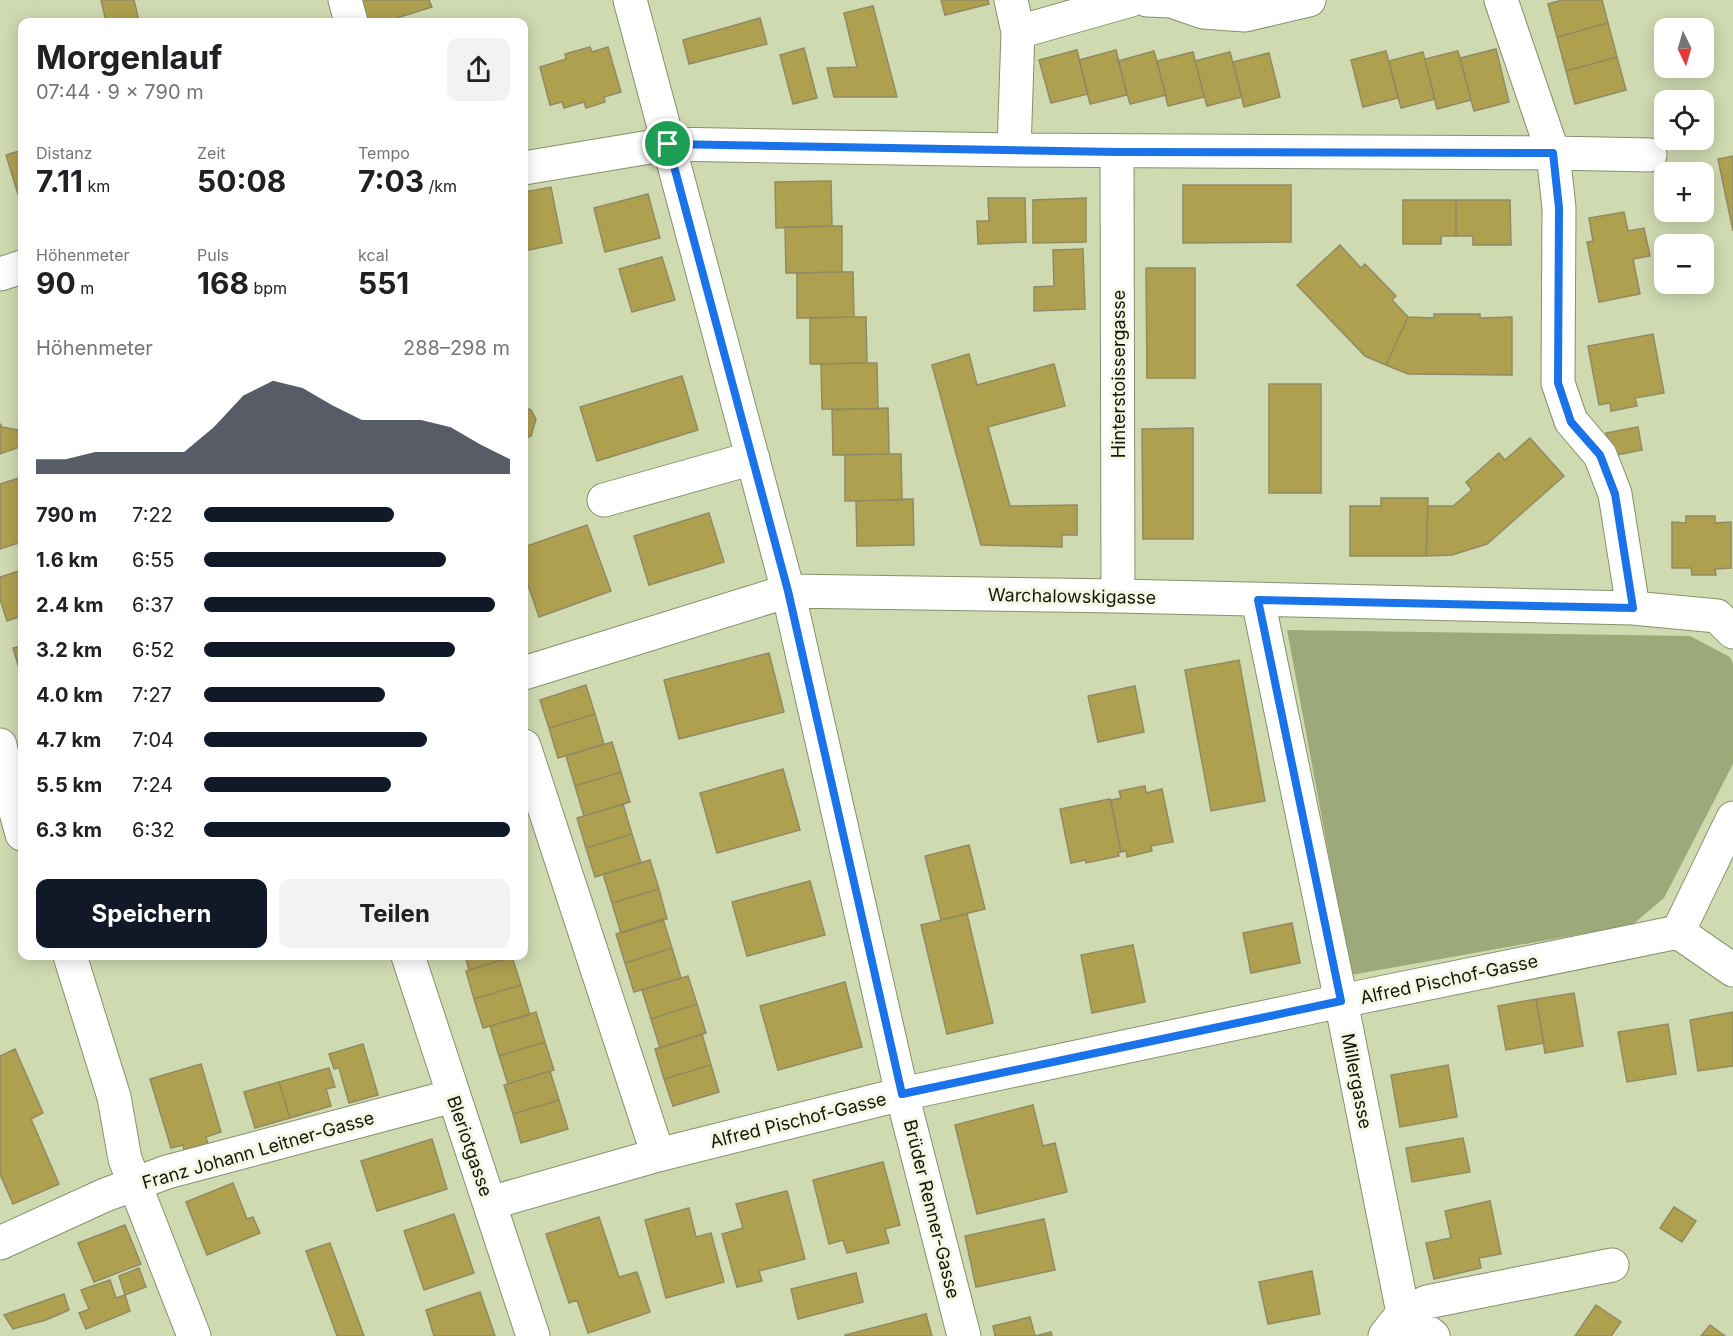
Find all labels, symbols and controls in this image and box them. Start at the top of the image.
north arrow [1654,18,1714,78]
map controls [1654,18,1714,294]
text: Morgenlauf [36,37,222,77]
button: share [447,38,510,101]
text: 07:44 · 9 × 790 m [36,80,204,104]
button: locate [1654,90,1714,150]
pin [642,118,693,169]
icon: arrive [651,127,684,160]
text: Distanz [36,143,92,163]
text: Zeit [197,143,226,163]
text: Tempo [358,143,410,163]
button: + [1654,162,1714,222]
text: 7.11 [36,163,83,199]
text: 50:08 [197,163,286,199]
text: 7:03 [358,163,424,199]
text: km [83,176,110,196]
text: /km [424,176,457,196]
button: − [1654,234,1714,294]
text: Höhenmeter [36,245,130,265]
text: Puls [197,245,229,265]
text: kcal [358,245,389,265]
text: 90 [36,265,76,301]
text: 168 [197,265,249,301]
text: 551 [358,265,409,301]
text: m [76,278,94,298]
text: bpm [249,278,287,298]
street label: Hinterstoissergasse [1108,290,1129,458]
text: Höhenmeter [36,336,153,360]
text: 288–298 m [403,336,510,360]
text: 790 m [36,503,97,527]
text: 7:22 [132,503,173,527]
text: 1.6 km [36,548,98,572]
text: 6:55 [132,548,174,572]
street label: Warchalowskigasse [988,584,1156,608]
text: 2.4 km [36,593,103,617]
text: 6:37 [132,593,174,617]
text: 3.2 km [36,638,102,662]
text: 6:52 [132,638,175,662]
text: 4.0 km [36,683,103,707]
text: 7:27 [132,683,172,707]
text: 4.7 km [36,728,101,752]
text: 7:04 [132,728,174,752]
text: 5.5 km [36,773,102,797]
text: 7:24 [132,773,173,797]
text: 6.3 km [36,818,102,842]
text: 6:32 [132,818,175,842]
button: Speichern [36,879,267,948]
button: Teilen [279,879,510,948]
street label: Alfred Pischof-Gasse [1358,950,1540,1008]
street label: Millergasse [1337,1031,1377,1131]
street label: Alfred Pischof-Gasse [708,1088,888,1152]
street label: Bleriotgasse [443,1093,497,1199]
street label: Franz Johann Leitner-Gasse [140,1107,376,1193]
street label: Brüder Renner-Gasse [900,1117,964,1301]

